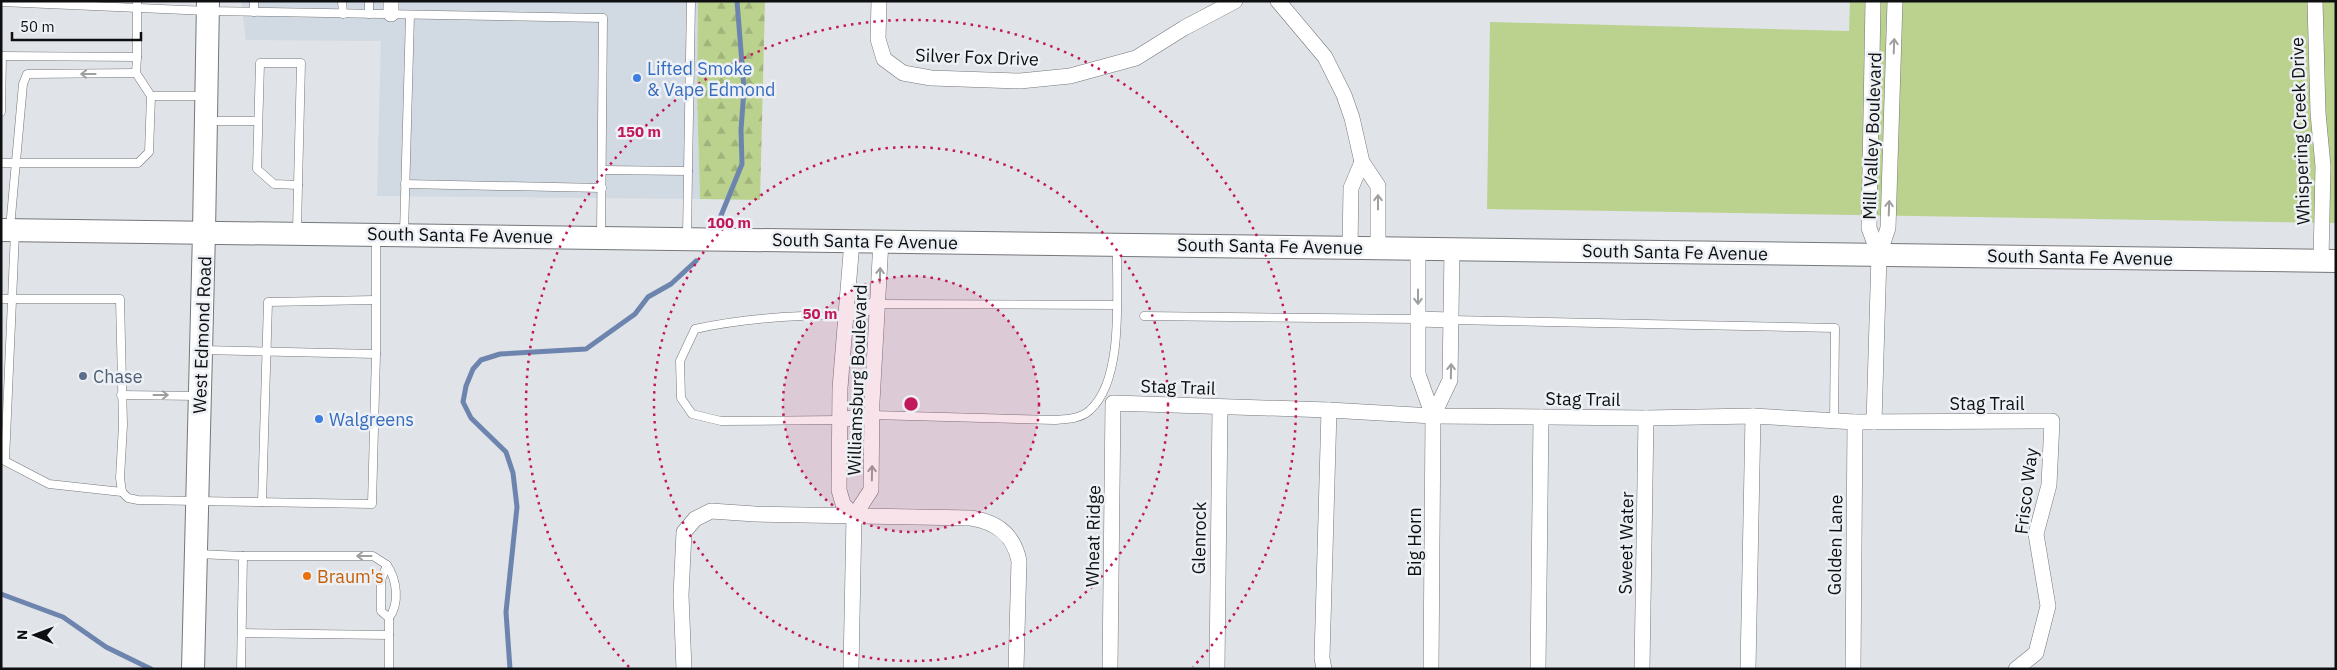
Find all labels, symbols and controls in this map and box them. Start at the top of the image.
scale bar [12,10,141,42]
text: 50 m [20,17,55,36]
street label: Whispering Creek Drive [2285,37,2315,225]
one-way arrow [1889,38,1898,54]
street label: Silver Fox Drive [915,43,1039,71]
street label: Mill Valley Boulevard [1858,52,1886,220]
place label: Lifted Smoke & Vape Edmond [647,57,776,101]
one-way arrow [80,69,96,79]
marker: Lifted Smoke & Vape Edmond [631,72,643,84]
text: 150 m [617,122,661,141]
one-way arrow [1373,194,1383,210]
one-way arrow [1884,200,1894,216]
text: 100 m [707,213,751,232]
street label: South Santa Fe Avenue [367,222,553,248]
street label: South Santa Fe Avenue [772,228,958,254]
street label: South Santa Fe Avenue [1177,233,1363,259]
street label: South Santa Fe Avenue [1582,239,1768,265]
street label: South Santa Fe Avenue [1987,244,2173,270]
street label: West Edmond Road [188,256,216,414]
one-way arrow [875,268,885,284]
street label: Williamsburg Boulevard [842,284,872,476]
one-way arrow [1413,289,1423,305]
text: 50 m [803,304,837,323]
one-way arrow [1446,363,1455,379]
place label: Chase [93,365,143,388]
marker: Chase [77,370,89,382]
street label: Stag Trail [1140,374,1216,400]
street label: Stag Trail [1545,387,1621,411]
one-way arrow [152,390,168,400]
street label: Stag Trail [1949,392,2025,415]
centre of rings [902,395,920,413]
place label: Walgreens [329,408,414,431]
marker: Walgreens [313,413,325,425]
street label: Frisco Way [2009,446,2043,536]
one-way arrow [867,465,876,481]
street label: Wheat Ridge [1081,485,1105,587]
street label: Sweet Water [1614,491,1638,595]
street label: Golden Lane [1823,494,1847,596]
street label: Glenrock [1187,501,1211,575]
street label: Big Horn [1403,507,1426,577]
one-way arrow [356,551,372,561]
place label: Braum's [317,565,384,588]
marker: Braum's [301,570,313,582]
north arrow [10,610,60,660]
text: N [13,630,31,640]

